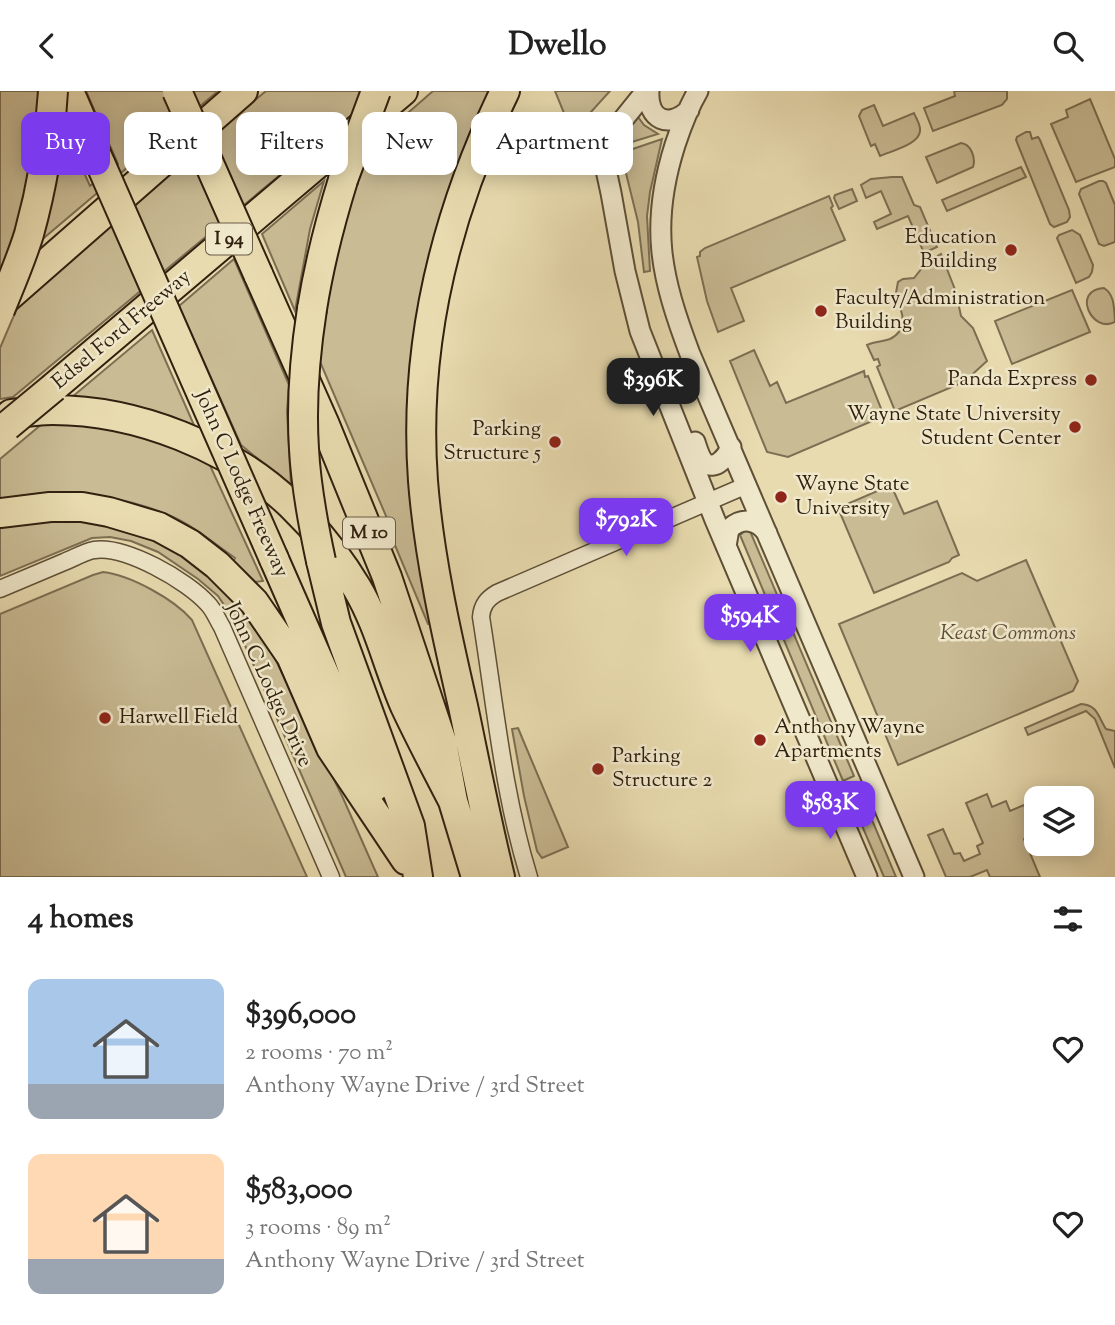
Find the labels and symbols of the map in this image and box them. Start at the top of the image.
road number: I 94 [206,223,252,255]
place label: Education Building [905,223,997,277]
marker: Education Building [1003,242,1019,258]
street label: Edsel Ford Freeway [46,262,199,397]
place label: Faculty/Administration Building [835,284,1045,338]
marker: Faculty/Administration Building [813,303,829,319]
pin: $396K [604,359,702,418]
place label: Panda Express [948,365,1077,395]
marker: Panda Express [1083,372,1099,388]
street label: John C Lodge Freeway [186,385,296,583]
place label: Wayne State University Student Center [847,400,1062,454]
place label: Parking Structure 5 [443,415,541,469]
marker: Wayne State University Student Center [1067,419,1083,435]
marker: Parking Structure 5 [547,434,563,450]
place label: Wayne State University [795,470,910,524]
marker: Wayne State University [773,489,789,505]
pin: $792K [577,498,675,558]
road number: M 10 [343,517,395,549]
pin: $594K [701,595,799,654]
street label: John C Lodge Drive [216,597,319,772]
park label: Keast Commons [940,619,1076,649]
place label: Harwell Field [119,703,238,733]
marker: Harwell Field [97,710,113,726]
place label: Anthony Wayne Apartments [774,713,925,767]
marker: Anthony Wayne Apartments [752,732,768,748]
place label: Parking Structure 2 [612,742,712,796]
marker: Parking Structure 2 [590,761,606,777]
pin: $583K [781,781,879,841]

